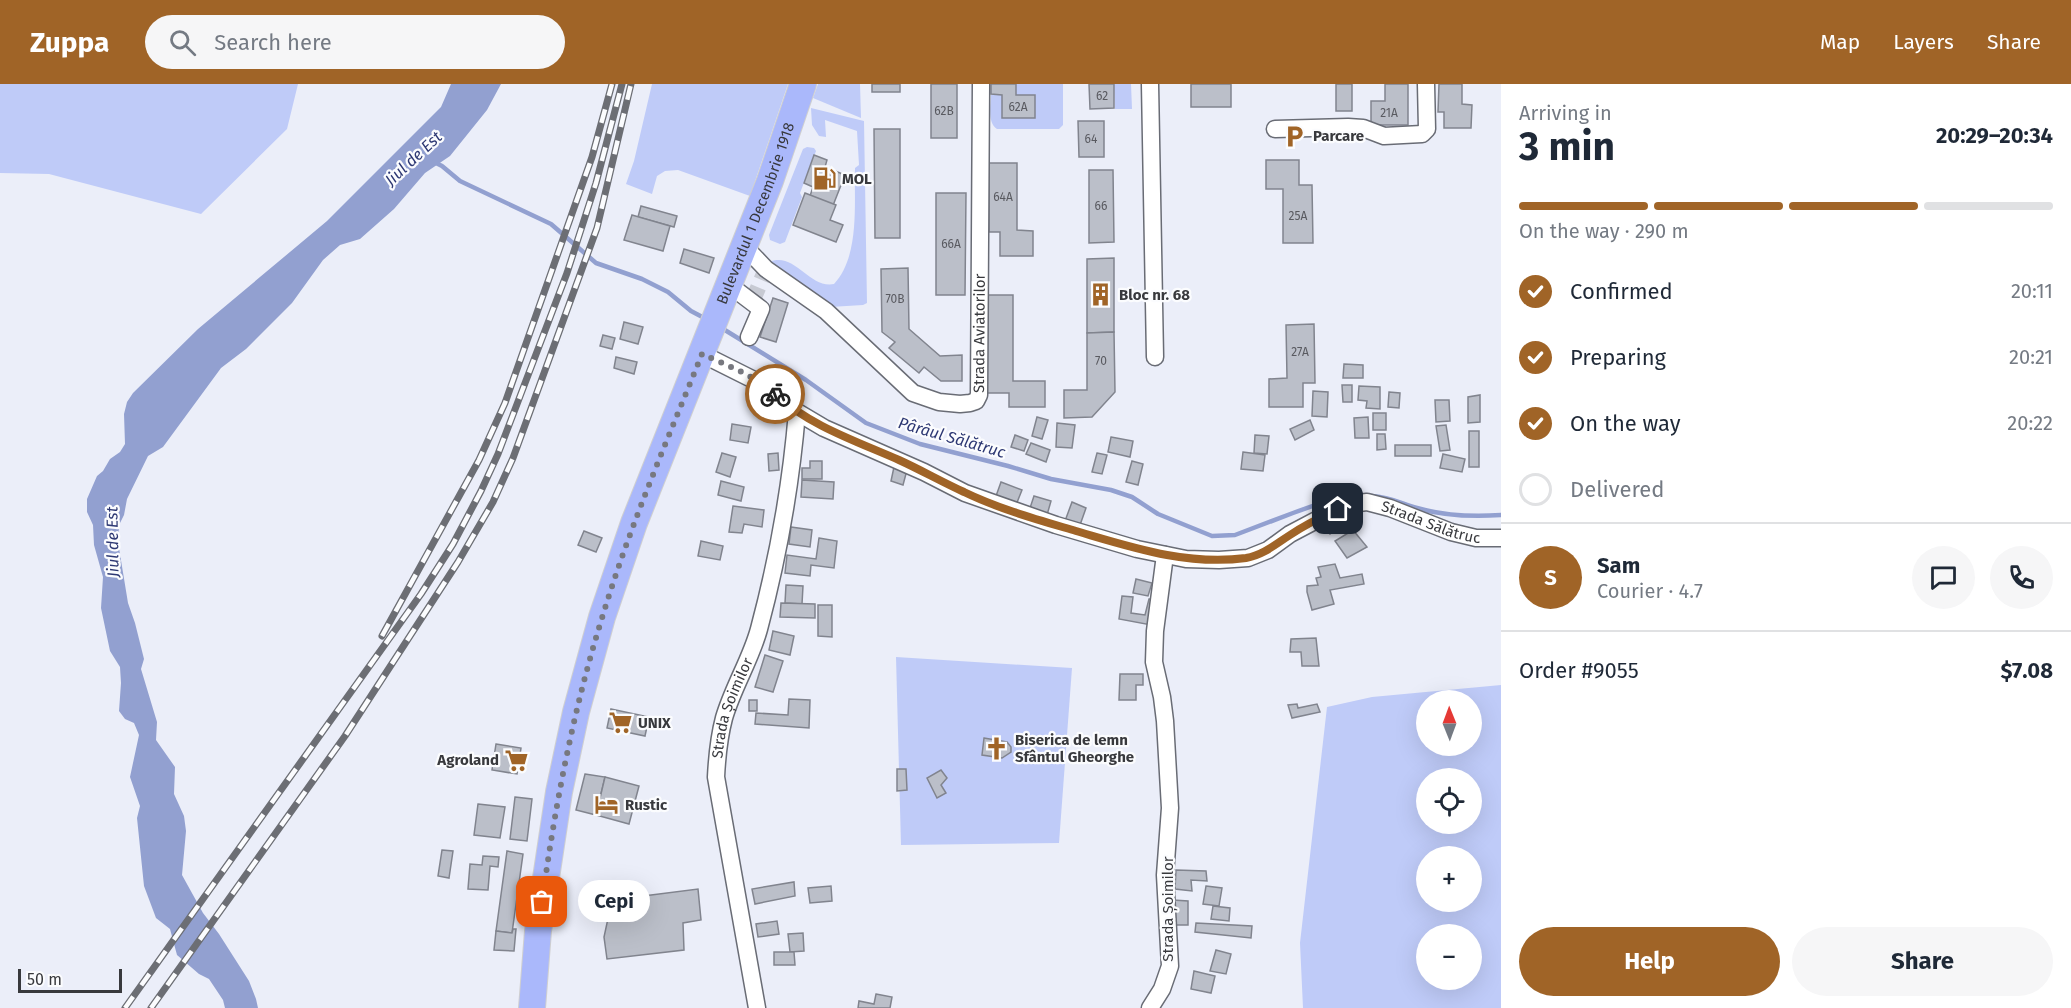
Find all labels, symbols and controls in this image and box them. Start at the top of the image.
search box [145,15,565,69]
text: Zuppa [30,26,109,59]
icon: search [166,26,199,59]
text: Search here [214,29,332,56]
text: Map [1820,29,1860,55]
text: Layers [1893,29,1954,55]
text: Share [1987,29,2041,55]
house number: 62 [1096,89,1108,103]
house number: 62A [1008,100,1028,114]
text: Arriving in [1519,101,1612,125]
house number: 62B [934,104,954,118]
house number: 21A [1380,106,1398,120]
street label: Bulevardul 1 Decembrie 1918 [713,120,798,307]
text: 20:29–20:34 [1936,122,2053,149]
parking icon: Parcare [1282,123,1308,149]
text: 3 min [1519,124,1615,170]
water label: Jiul de Est [380,127,446,190]
place label: Parcare [1313,127,1364,145]
house number: 64 [1085,132,1098,146]
fuel station icon: MOL [811,166,837,192]
place label: MOL [842,170,872,188]
house number: 64A [993,190,1013,204]
house number: 66 [1095,199,1107,213]
house number: 25A [1289,209,1308,223]
text: On the way · 290 m [1519,219,1689,243]
house number: 66A [941,237,961,251]
street label: Strada Aviatorilor [970,273,989,393]
icon: check [1519,275,1552,308]
text: Confirmed [1570,278,1673,305]
text: 20:11 [2011,279,2053,303]
building icon: Bloc nr. 68 [1088,282,1114,308]
place label: Bloc nr. 68 [1119,286,1190,304]
house number: 70B [885,292,905,306]
icon: check [1519,341,1552,374]
text: Preparing [1570,344,1666,371]
house number: 27A [1291,345,1309,359]
text: 20:21 [2009,345,2053,369]
house number: 70 [1095,354,1107,368]
courier [745,364,805,424]
icon: bike [759,378,792,411]
icon: check [1519,407,1552,440]
text: On the way [1570,410,1681,437]
text: 20:22 [2007,411,2053,435]
water label: Pârâul Sălătruc [896,413,1008,462]
text: Delivered [1570,476,1665,503]
pin [1312,483,1363,534]
icon: home [1321,492,1354,525]
street label: Strada Sălătruc [1380,497,1480,547]
water label: Jiul de Est [102,506,123,578]
button: chat [1912,546,1975,609]
button: phone [1990,546,2053,609]
text: Sam [1597,552,1640,579]
text: S [1544,564,1557,591]
text: Courier · 4.7 [1597,579,1703,603]
street label: Strada Șoimilor [708,655,757,759]
text: Order #9055 [1519,657,1639,684]
text: $7.08 [2000,657,2053,684]
north arrow [1416,690,1482,756]
map controls [1416,690,1482,990]
supermarket icon: UNIX [607,710,633,736]
place label: UNIX [638,714,671,732]
place label: Biserica de lemn Sfântul Gheorghe [1015,731,1134,766]
church icon: Biserica de lemn Sfântul Gheorghe [984,736,1010,762]
supermarket icon: Agroland [504,747,530,773]
place label: Agroland [436,751,499,769]
button: locate [1416,768,1482,834]
hotel icon: Rustic [594,792,620,818]
place label: Rustic [625,796,668,814]
button: + [1416,846,1482,912]
street label: Strada Șoimilor [1159,856,1178,962]
pin [516,876,567,927]
callout: Cepi [578,881,650,923]
icon: bag [525,885,558,918]
text: Cepi [594,889,634,913]
button: − [1416,924,1482,990]
button: Help [1519,927,1780,996]
button: Share [1792,927,2053,996]
scale bar [18,966,122,994]
text: 50 m [27,970,62,989]

